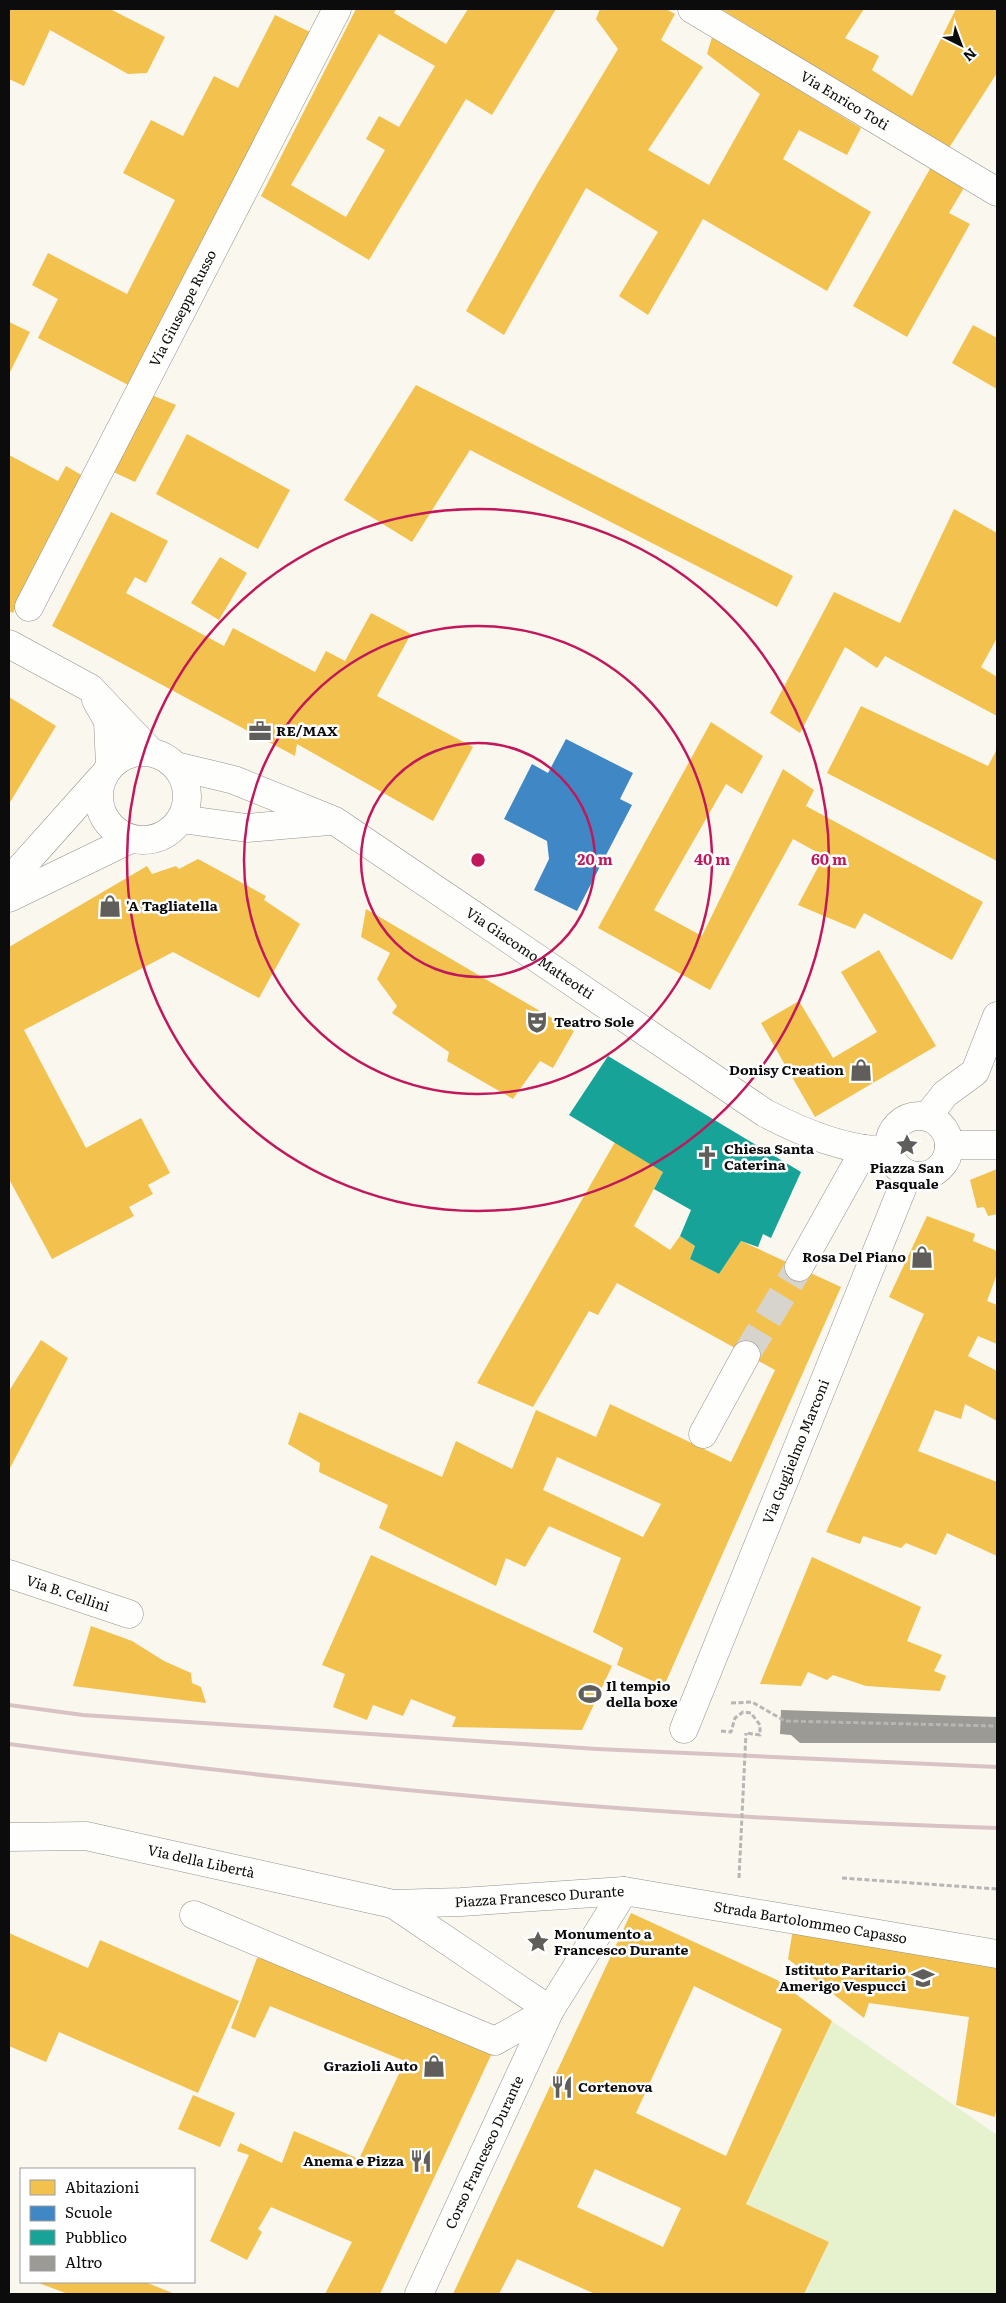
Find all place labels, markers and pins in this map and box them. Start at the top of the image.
office icon: RE/MAX [247,718,273,744]
place label: RE/MAX [276,720,338,740]
centre of rings [469,851,487,869]
shop icon: 'A Tagliatella [97,893,123,919]
place label: 'A Tagliatella [126,895,219,915]
theatre icon: Teatro Sole [524,1009,550,1035]
place label: Teatro Sole [554,1011,634,1031]
shop icon: Donisy Creation [848,1057,874,1083]
place label: Donisy Creation [729,1059,844,1079]
place icon: Piazza San Pasquale [894,1132,920,1158]
place label: Chiesa Santa Caterina [724,1138,815,1174]
church icon: Chiesa Santa Caterina [694,1144,720,1170]
place label: Piazza San Pasquale [870,1157,944,1193]
shop icon: Rosa Del Piano [909,1244,935,1270]
place label: Rosa Del Piano [802,1246,906,1266]
place label: Il tempio della boxe [606,1675,678,1711]
sports icon: Il tempio della boxe [577,1681,603,1707]
place label: Monumento a Francesco Durante [554,1923,689,1959]
place icon: Monumento a Francesco Durante [525,1929,551,1955]
place label: Istituto Paritario Amerigo Vespucci [779,1959,906,1995]
school or university icon: Istituto Paritario Amerigo Vespucci [910,1965,936,1991]
shop icon: Grazioli Auto [421,2053,447,2079]
place label: Grazioli Auto [323,2055,418,2075]
restaurant icon: Cortenova [549,2074,575,2100]
place label: Cortenova [578,2076,653,2096]
restaurant icon: Anema e Pizza [408,2148,434,2174]
place label: Anema e Pizza [303,2150,405,2170]

